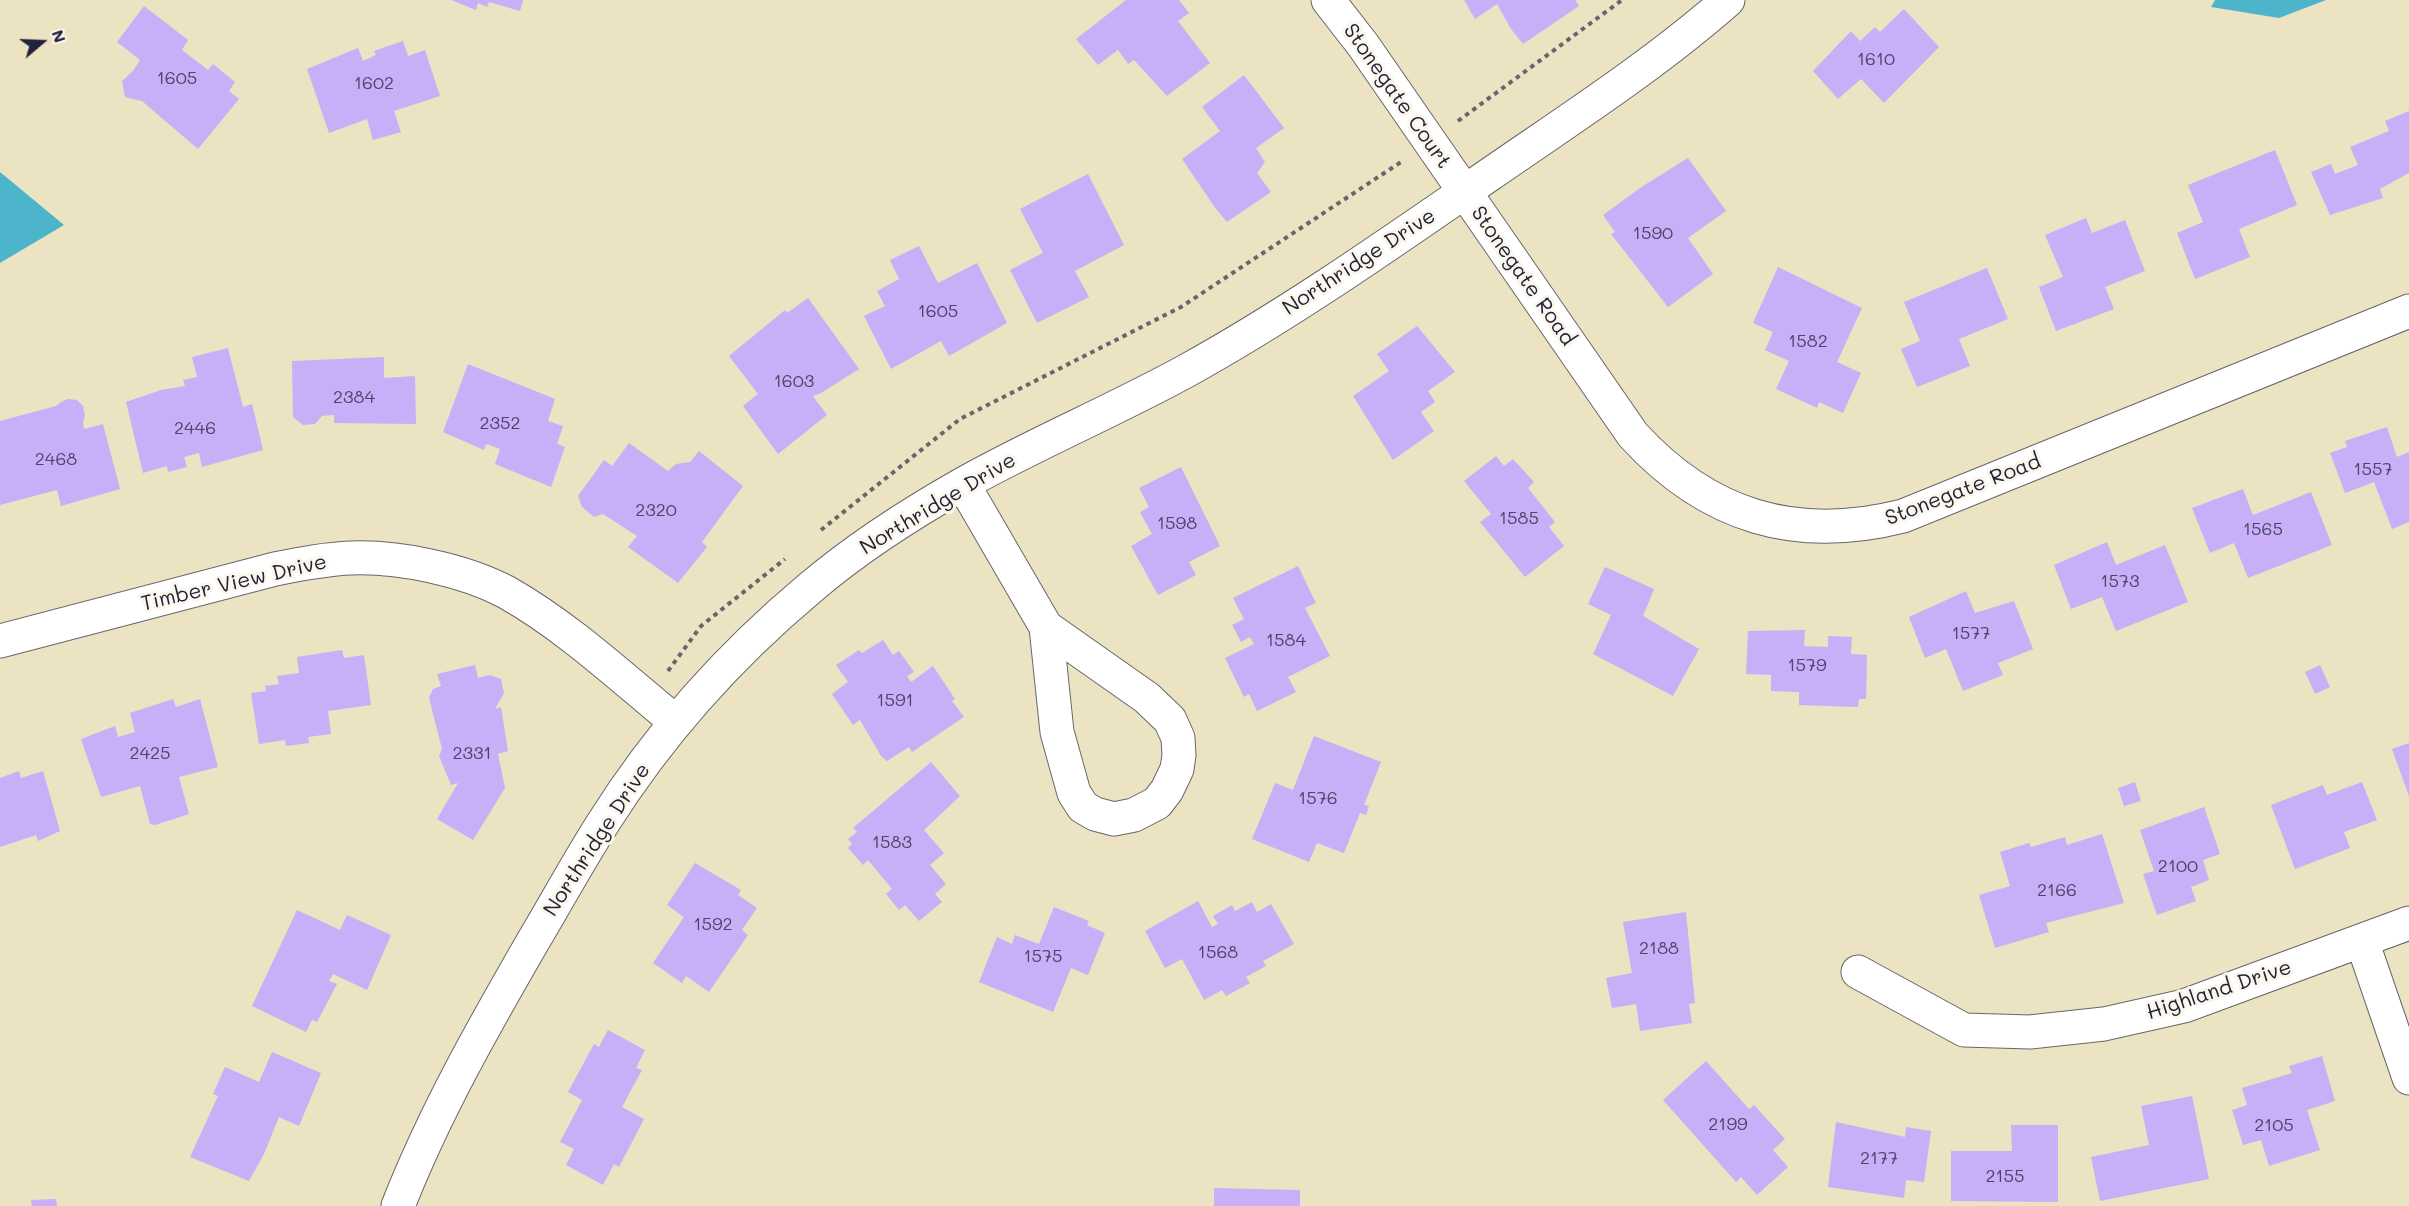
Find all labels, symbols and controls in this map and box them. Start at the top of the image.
north arrow [12,12,72,72]
street label: Stonegate Court [1338,19,1456,173]
text: N [48,27,71,45]
house number: 1610 [1857,48,1895,70]
house number: 1605 [157,67,197,89]
house number: 1602 [354,72,394,94]
street label: Stonegate Road [1465,201,1581,351]
street label: Northridge Drive [1278,203,1440,321]
house number: 1590 [1633,222,1673,244]
house number: 1605 [918,300,958,322]
house number: 1582 [1788,330,1828,352]
house number: 1603 [774,370,814,392]
house number: 2384 [333,386,375,408]
house number: 2352 [479,412,521,434]
house number: 2446 [174,417,216,439]
house number: 2468 [35,448,77,470]
street label: Northridge Drive [856,448,1020,560]
street label: Stonegate Road [1882,449,2044,531]
house number: 1557 [2353,458,2393,480]
house number: 2320 [635,499,677,521]
house number: 1585 [1499,507,1539,529]
house number: 1598 [1157,512,1197,534]
house number: 1565 [2243,518,2283,540]
street label: Timber View Drive [139,549,329,617]
house number: 1573 [2100,570,2140,592]
house number: 1577 [1952,622,1990,644]
house number: 1584 [1266,629,1306,651]
house number: 1579 [1787,654,1827,676]
house number: 1591 [876,689,914,711]
house number: 2425 [129,742,171,764]
house number: 2331 [452,742,492,764]
street label: Northridge Drive [538,759,656,921]
house number: 1576 [1298,787,1338,809]
house number: 1583 [872,831,912,853]
house number: 2100 [2158,855,2198,877]
house number: 2166 [2037,879,2077,901]
house number: 1592 [693,913,733,935]
house number: 2188 [1639,937,1679,959]
house number: 1568 [1198,941,1238,963]
house number: 1575 [1023,945,1063,967]
street label: Highland Drive [2143,955,2295,1025]
house number: 2199 [1708,1113,1748,1135]
house number: 2105 [2254,1114,2294,1136]
house number: 2177 [1860,1147,1898,1169]
house number: 2155 [1985,1165,2025,1187]

